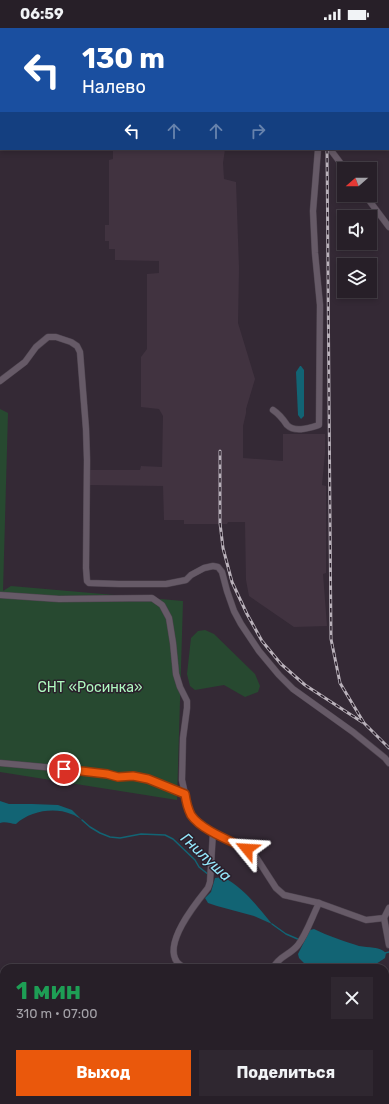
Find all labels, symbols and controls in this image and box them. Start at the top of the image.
text: 06:59 [20,5,64,23]
text: 130 m [82,42,165,75]
icon: left [16,44,68,96]
text: Налево [82,76,146,98]
icon: left [121,120,143,142]
icon: ahead [163,120,185,142]
icon: ahead [205,120,227,142]
icon: right [247,120,269,142]
north arrow [337,162,377,202]
map controls [337,162,377,298]
button: sound [337,210,377,250]
button: layers [337,258,377,298]
park label: СНТ «Росинка» [38,679,142,696]
pin [47,752,81,786]
icon: arrive [53,758,75,780]
position arrow [226,828,268,870]
water label: Гнилуша [177,829,235,885]
text: 1 мин [16,977,81,1005]
button: close [331,977,373,1019]
text: 310 m · 07:00 [16,1006,98,1021]
button: Выход [16,1050,191,1096]
button: Поделиться [199,1050,373,1096]

